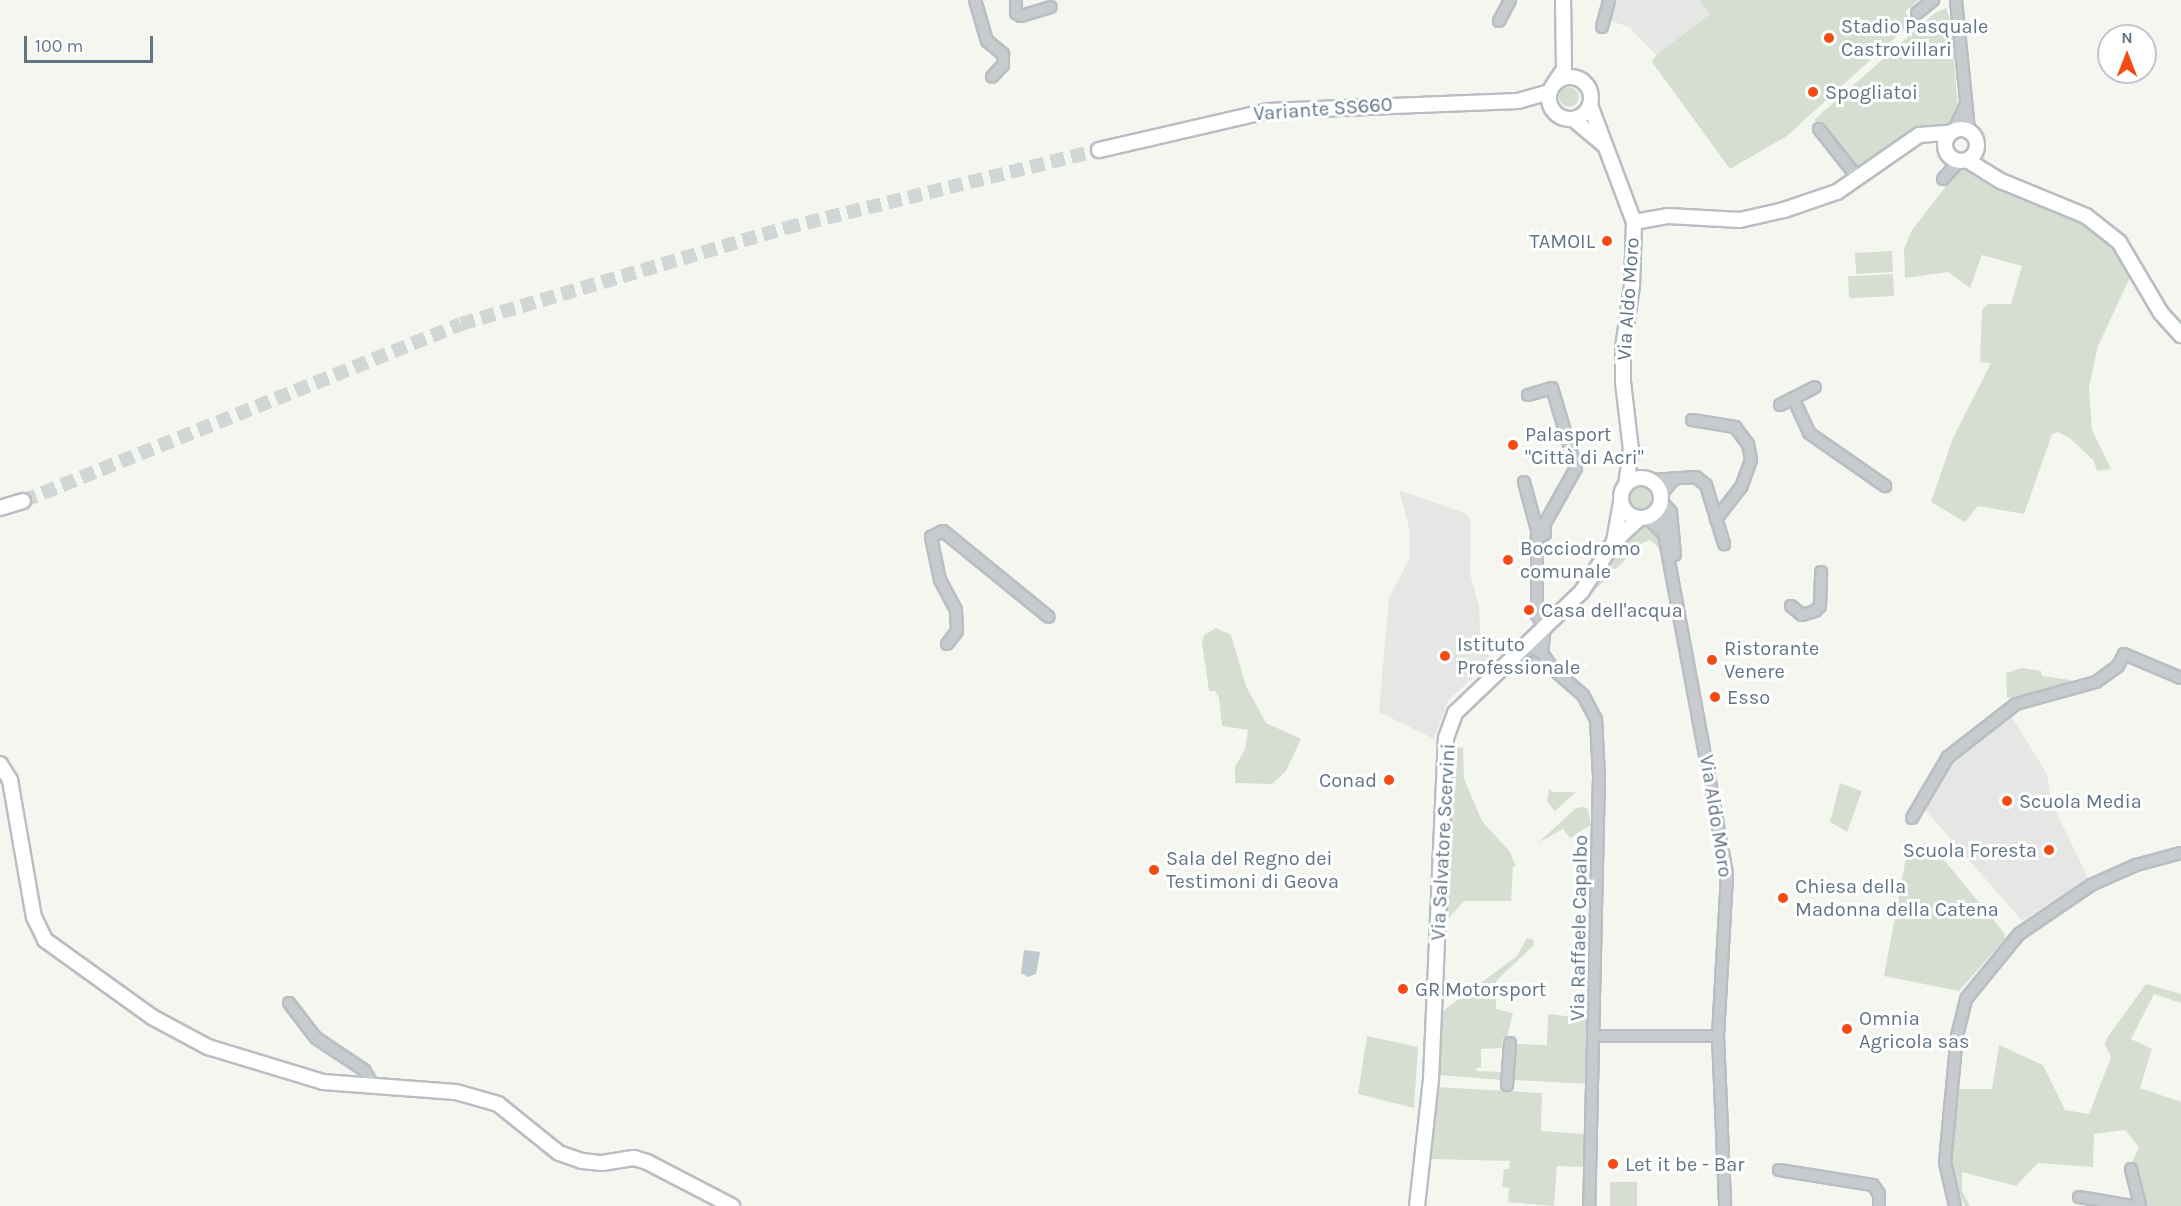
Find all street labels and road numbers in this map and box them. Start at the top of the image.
street label: Variante SS660 [1253,92,1393,126]
street label: Via Aldo Moro [1612,237,1644,361]
street label: Via Salvatore Scervini [1426,743,1460,941]
street label: Via Aldo Moro [1694,753,1738,879]
street label: Via Raffaele Capalbo [1565,835,1593,1021]

